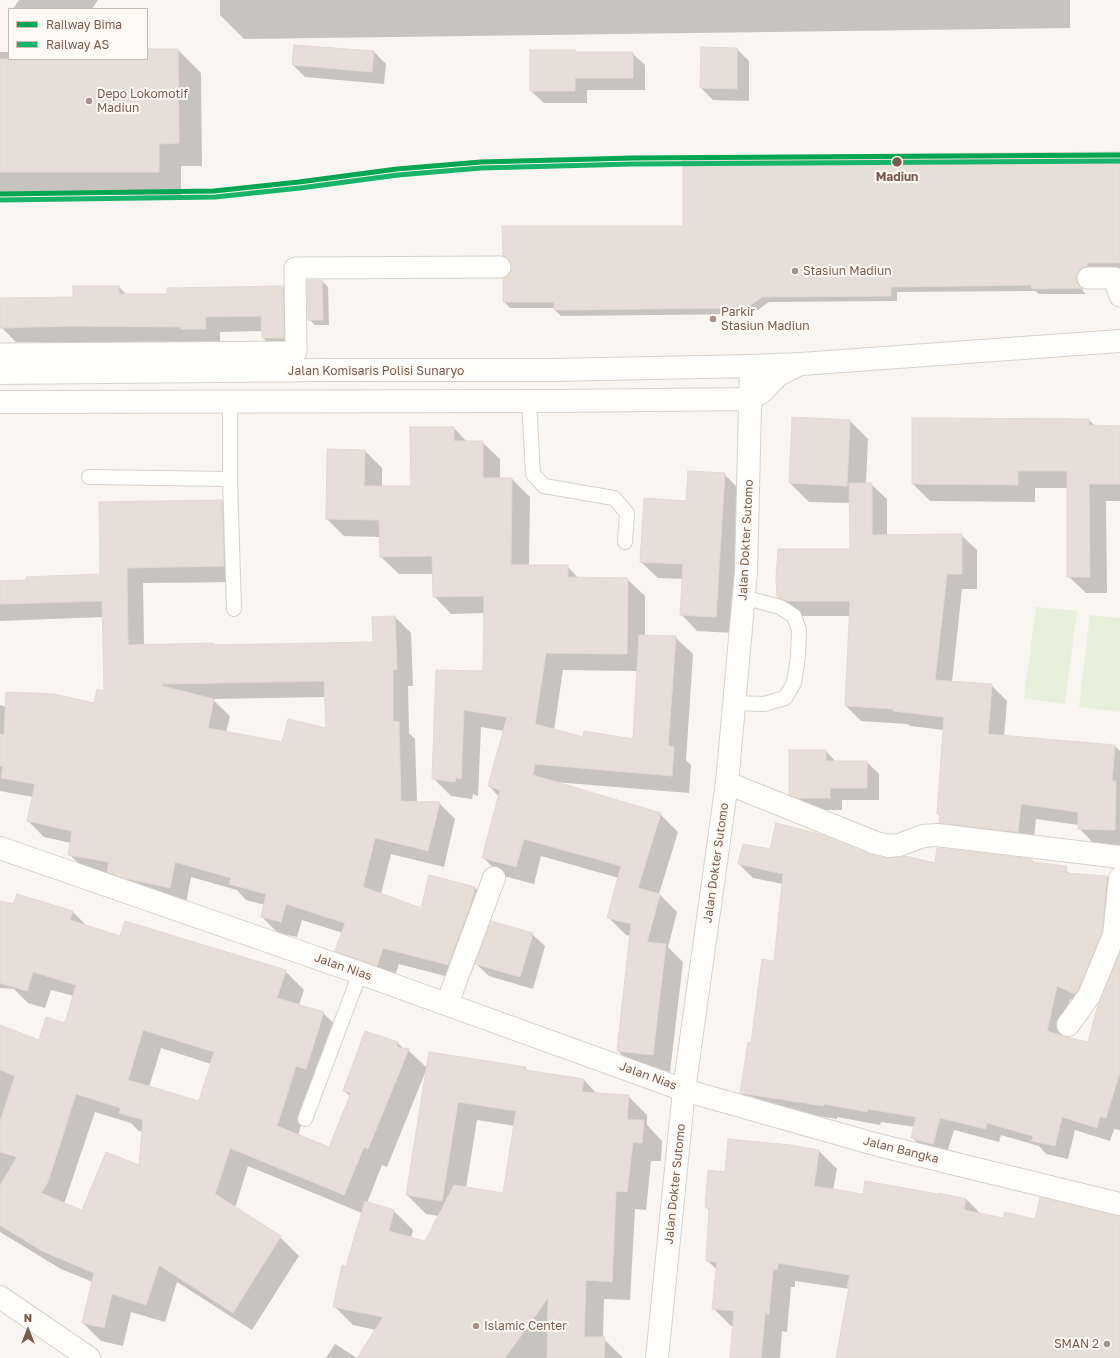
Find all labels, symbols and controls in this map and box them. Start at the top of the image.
legend [8,8,148,60]
text: Railway Bima [46,17,122,32]
text: Railway AS [46,37,109,52]
place label: Depo Lokomotif Madiun [97,87,188,115]
marker: Depo Lokomotif Madiun [84,96,94,106]
marker: Madiun [890,155,904,169]
place label: Madiun [876,170,918,184]
place label: Stasiun Madiun [803,264,892,278]
marker: Stasiun Madiun [790,266,800,276]
place label: Parkir Stasiun Madiun [721,305,810,333]
marker: Parkir Stasiun Madiun [708,314,718,324]
street label: Jalan Komisaris Polisi Sunaryo [288,364,464,378]
street label: Jalan Dokter Sutomo [736,479,756,601]
street label: Jalan Dokter Sutomo [700,802,732,924]
street label: Jalan Nias [312,950,374,984]
street label: Jalan Nias [617,1059,679,1093]
street label: Jalan Dokter Sutomo [662,1123,688,1245]
street label: Jalan Bangka [862,1134,940,1166]
north arrow [8,1310,48,1350]
text: N [24,1311,32,1324]
place label: Islamic Center [484,1319,567,1333]
marker: Islamic Center [471,1321,481,1331]
place label: SMAN 2 [1054,1337,1099,1351]
marker: SMAN 2 [1102,1339,1112,1349]

